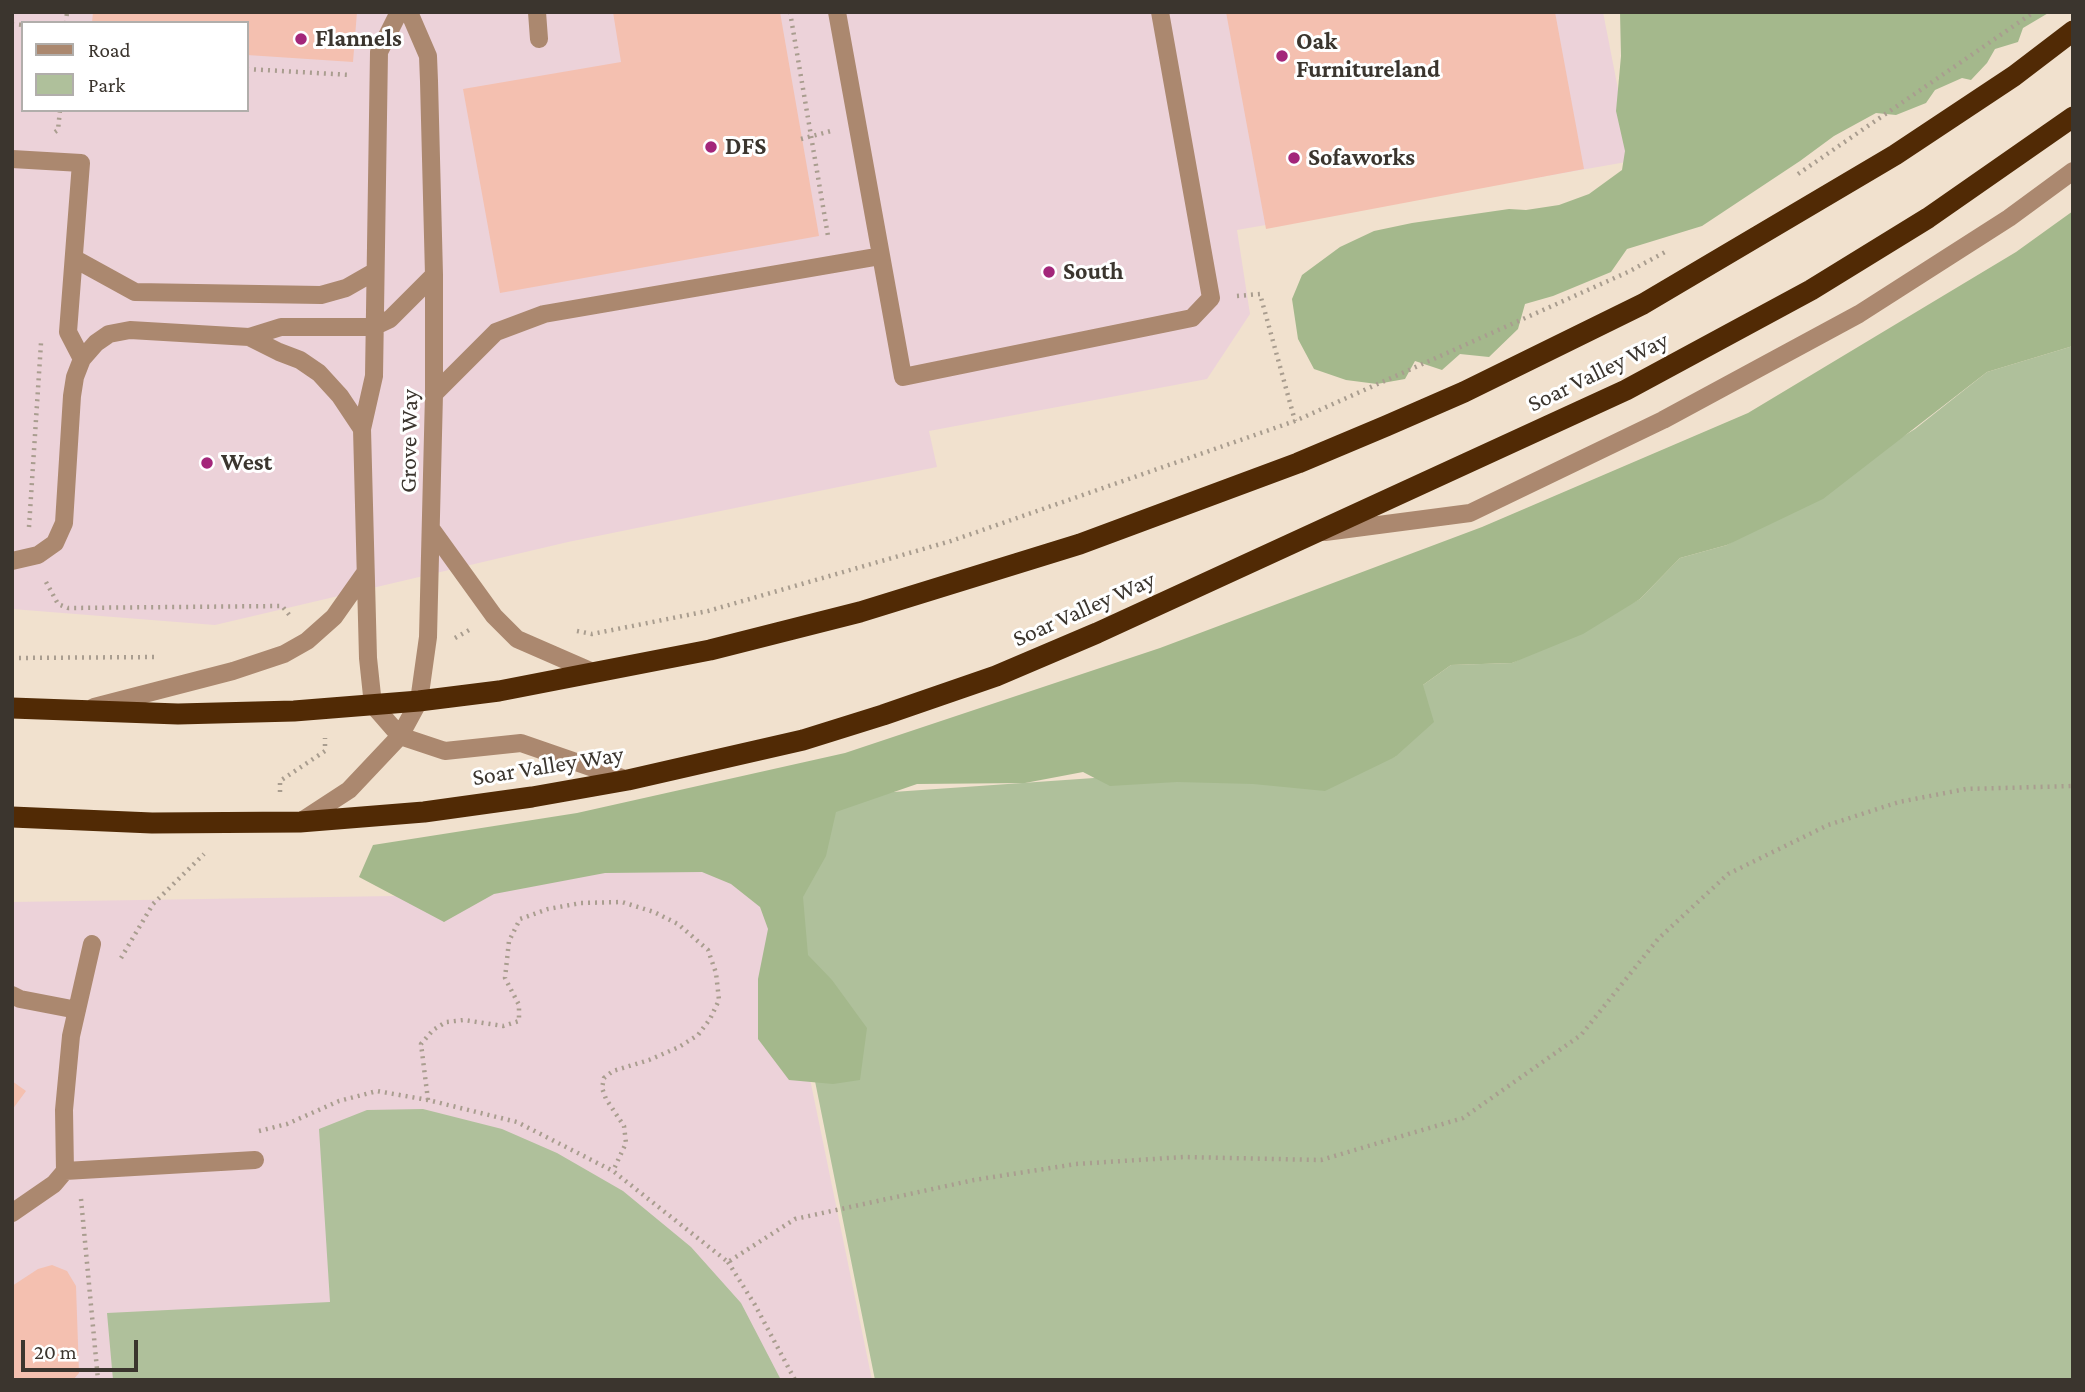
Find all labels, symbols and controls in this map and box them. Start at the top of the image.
legend [21,21,248,112]
place label: Flannels [315,25,402,53]
place label: Oak Furnitureland [1296,28,1440,84]
marker: Flannels [293,31,309,47]
text: Road [88,38,131,62]
marker: Oak Furnitureland [1274,48,1290,64]
text: Park [88,73,125,97]
place label: DFS [725,133,766,161]
marker: DFS [703,139,719,155]
place label: Sofaworks [1308,144,1415,172]
marker: Sofaworks [1286,150,1302,166]
place label: South [1063,258,1124,286]
marker: South [1041,264,1057,280]
street label: Soar Valley Way [1523,326,1673,418]
street label: Grove Way [394,389,424,493]
place label: West [221,449,272,477]
marker: West [199,455,215,471]
street label: Soar Valley Way [1008,565,1160,653]
street label: Soar Valley Way [470,740,626,792]
scale bar [24,1326,142,1370]
text: 20 m [34,1340,77,1364]

